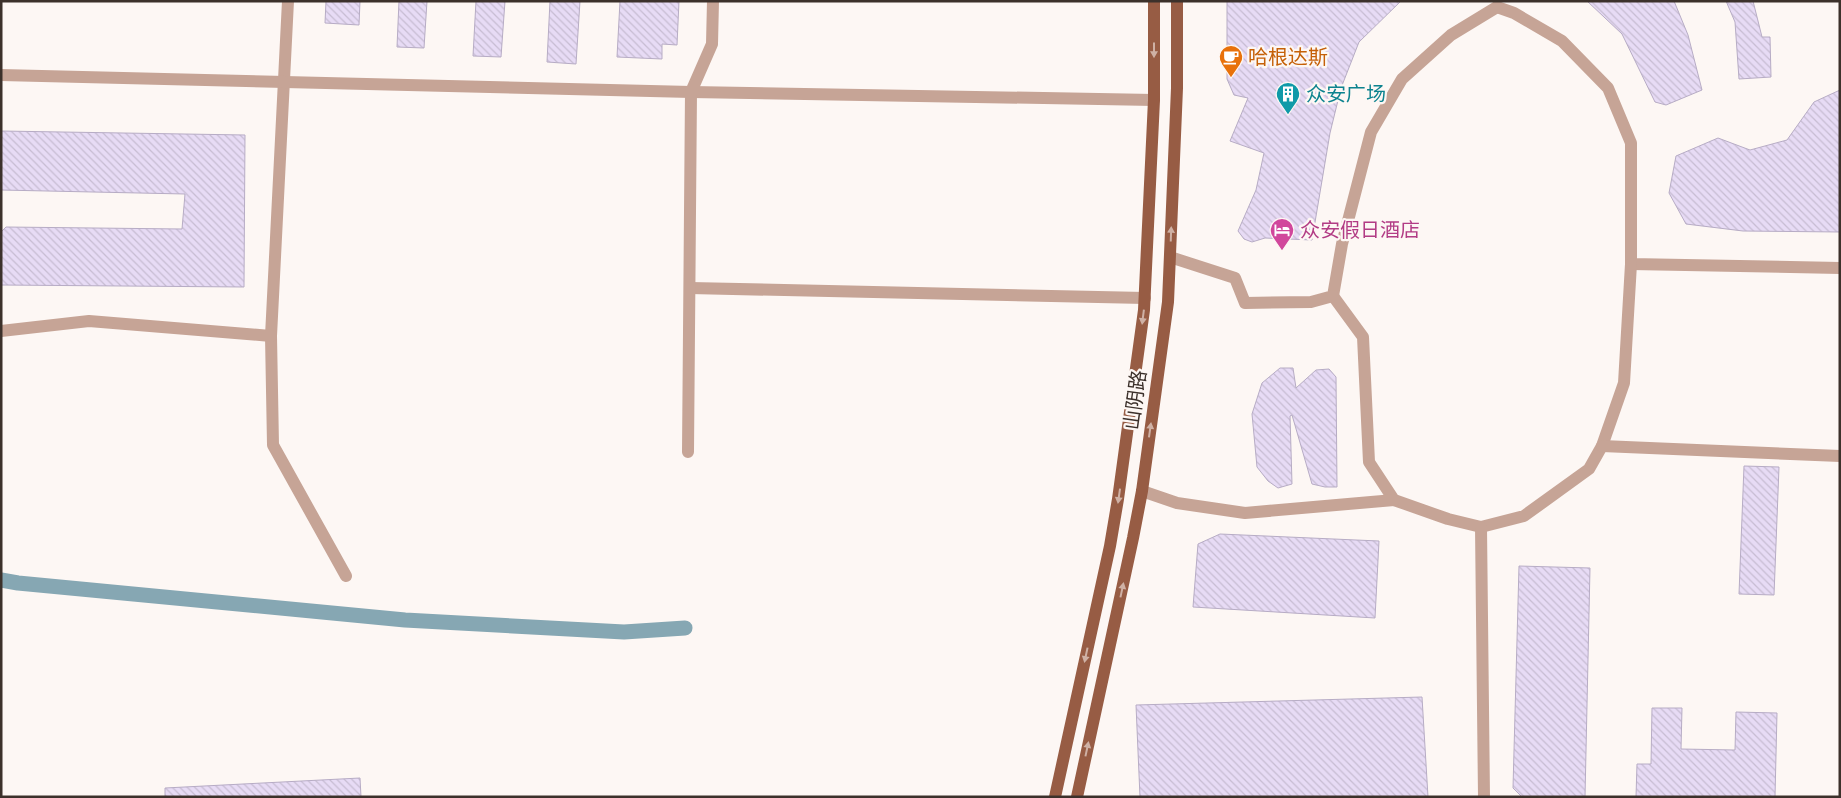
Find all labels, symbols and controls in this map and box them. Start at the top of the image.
one-way arrow [1150,42,1158,58]
place label: 哈根达斯 [1248,43,1328,72]
cafe icon: 哈根达斯 [1218,44,1244,78]
place label: 众安广场 [1306,80,1386,109]
building icon: 众安广场 [1275,81,1301,115]
place label: 众安假日酒店 [1300,216,1420,245]
hotel icon: 众安假日酒店 [1269,217,1295,251]
one-way arrow [1167,226,1175,242]
one-way arrow [1139,309,1147,325]
street label: 山阴路 [1117,368,1154,432]
one-way arrow [1146,422,1154,438]
one-way arrow [1114,488,1122,504]
one-way arrow [1118,583,1126,598]
one-way arrow [1082,647,1090,662]
one-way arrow [1083,742,1091,757]

